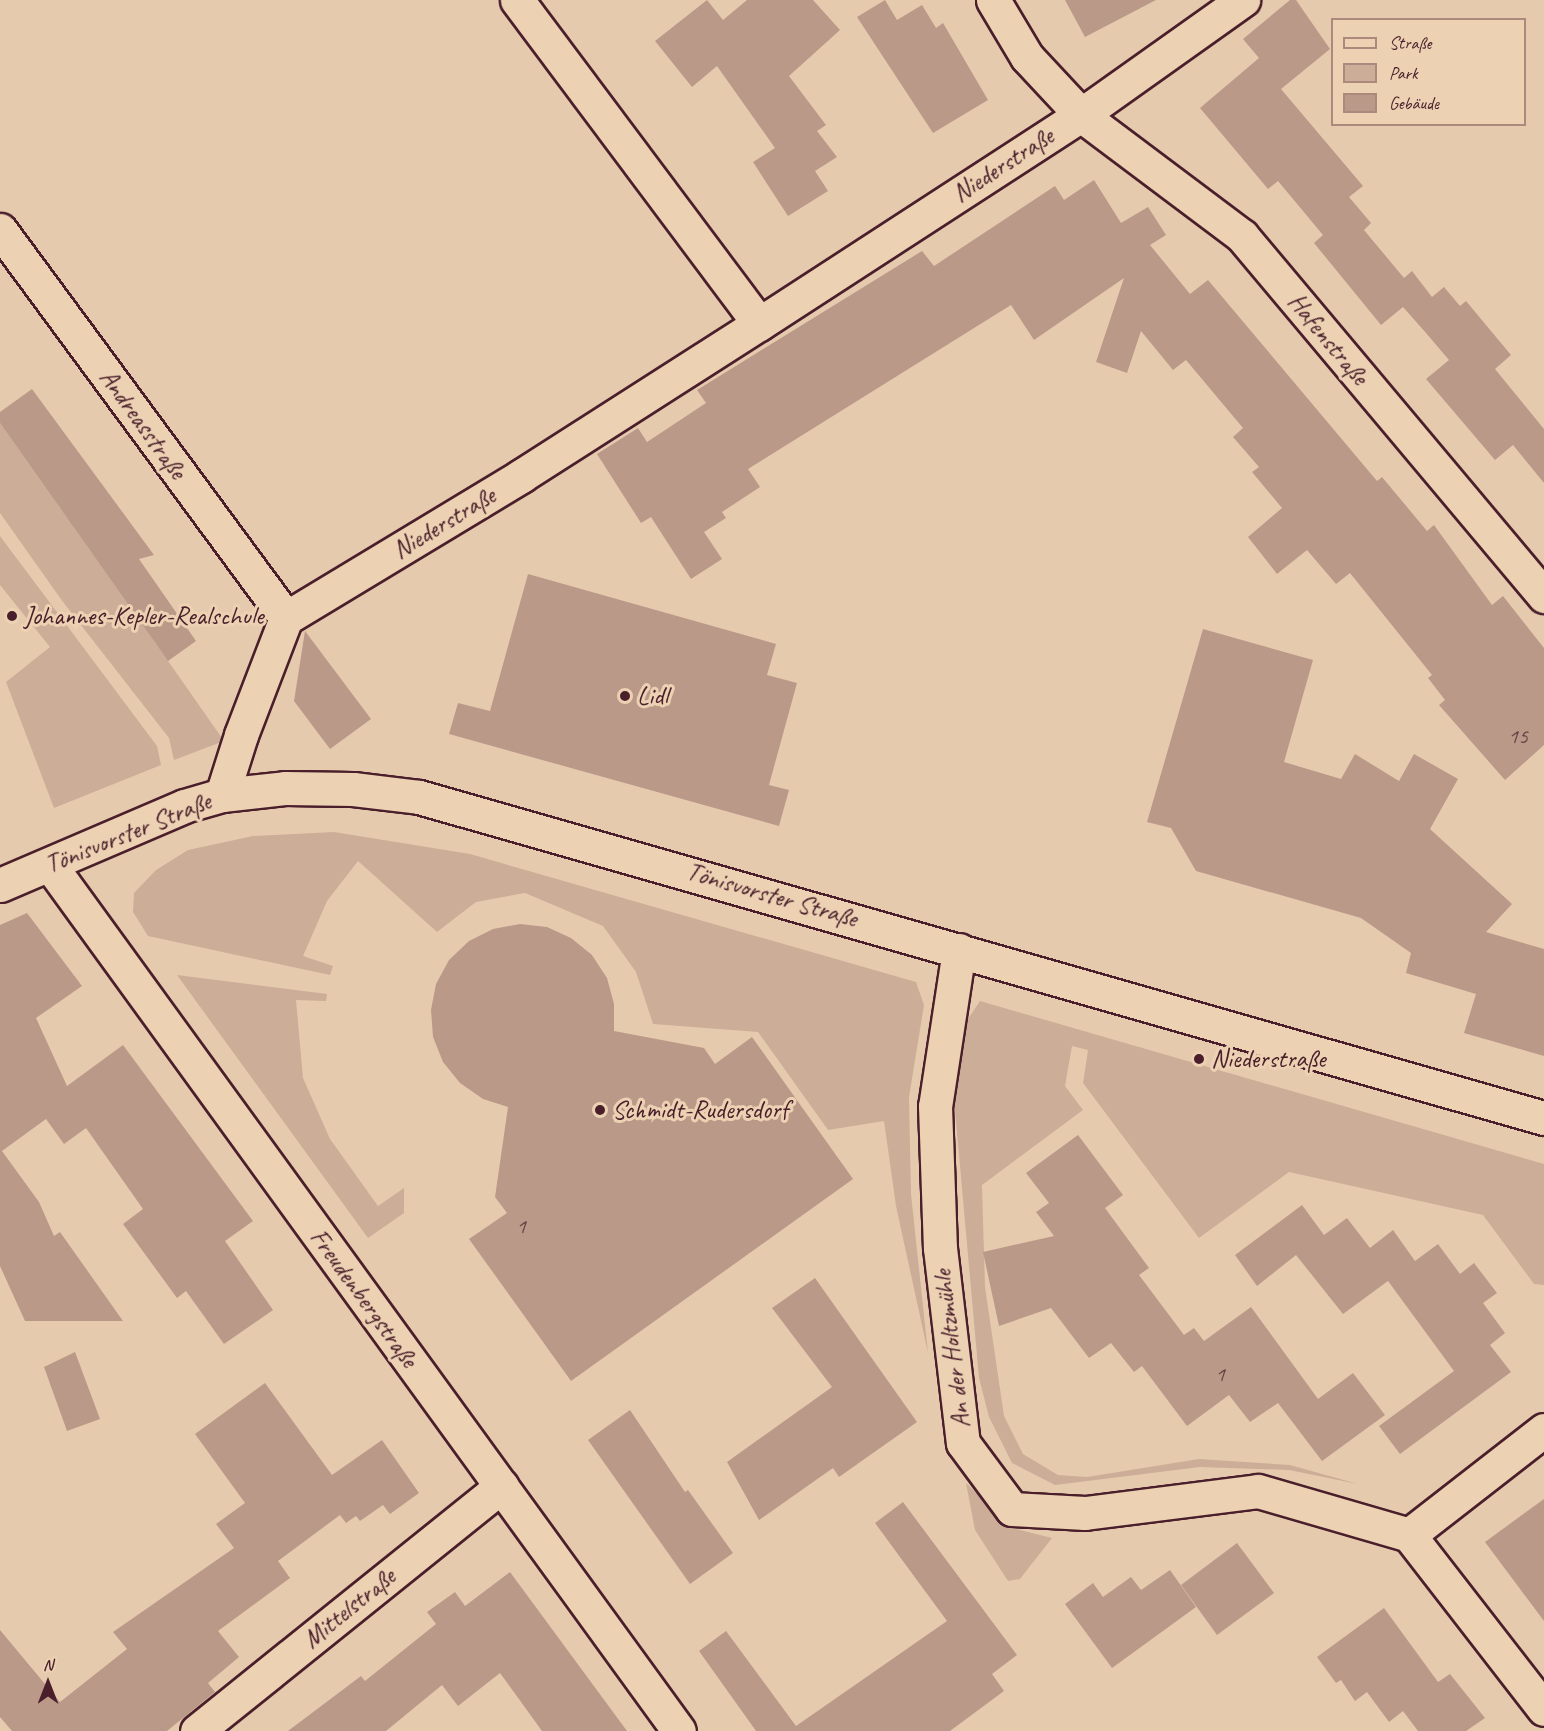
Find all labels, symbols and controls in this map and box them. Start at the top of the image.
legend [1331,18,1526,126]
text: Straße [1389,32,1431,54]
text: Park [1389,62,1418,84]
text: Gebäude [1389,92,1439,114]
street label: Niederstraße [947,121,1059,209]
street label: Hafenstraße [1281,287,1375,391]
street label: Andreasstraße [93,363,193,485]
street label: Niederstraße [387,480,501,566]
place label: Johannes-Kepler-Realschule [24,600,263,632]
marker: Johannes-Kepler-Realschule [5,609,19,623]
place label: Lidl [637,680,668,712]
marker: Lidl [618,689,632,703]
house number: 15 [1508,724,1528,750]
street label: Tönisvorster Straße [40,785,216,881]
street label: Tönisvorster Straße [683,856,861,934]
place label: Niederstraße [1211,1043,1325,1075]
marker: Niederstraße [1192,1052,1206,1066]
place label: Schmidt-Rudersdorf [612,1094,788,1126]
marker: Schmidt-Rudersdorf [593,1103,607,1117]
house number: 1 [516,1214,526,1240]
street label: Freudenbergstraße [303,1223,425,1373]
street label: An der Holtzmühle [927,1268,977,1430]
house number: 1 [1215,1362,1225,1388]
street label: Mittelstraße [296,1561,402,1655]
north arrow [18,1653,78,1713]
text: N [43,1655,53,1675]

